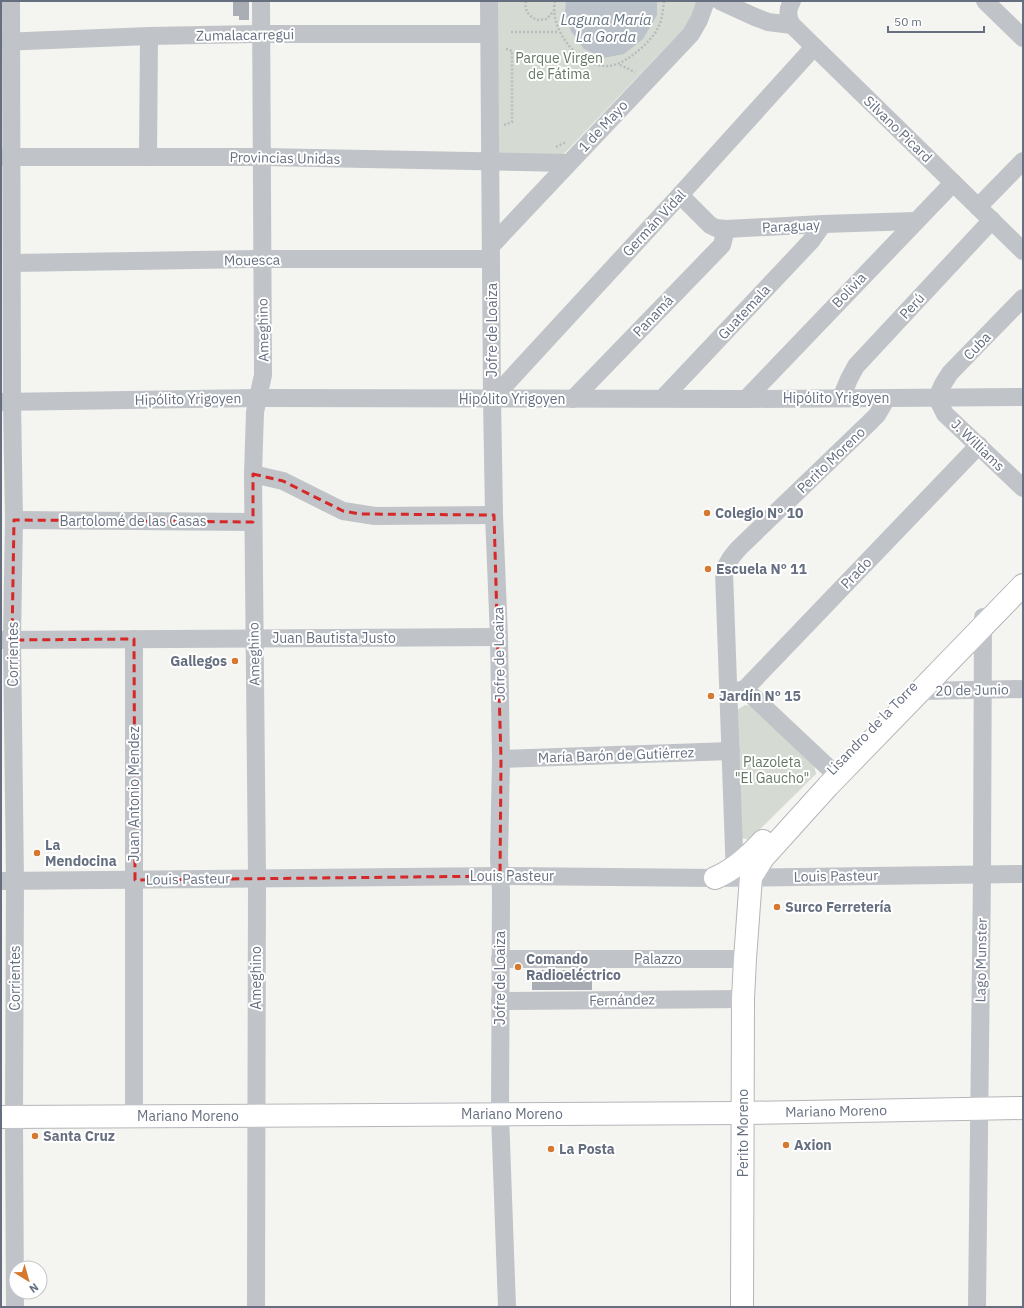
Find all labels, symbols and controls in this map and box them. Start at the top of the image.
scale bar [888,8,984,34]
water label: Laguna María La Gorda [560,10,652,46]
text: 50 m [894,14,922,29]
street label: Zumalacarregui [196,25,294,45]
park label: Parque Virgen de Fátima [515,49,603,83]
street label: Silvano Picard [860,92,936,166]
street label: 1 de Mayo [574,96,632,156]
street label: Provincias Unidas [229,148,341,168]
street label: Germán Vidal [618,186,690,260]
street label: Paraguay [762,215,820,237]
street label: Mouesca [224,251,281,269]
street label: Bolivia [828,268,870,311]
street label: Guatemala [714,280,774,343]
street label: Jofre de Loaiza [483,282,501,377]
street label: Perú [896,289,928,323]
street label: Panamá [629,291,678,341]
street label: Ameghino [253,298,273,362]
street label: Cuba [959,328,995,364]
street label: Hipólito Yrigoyen [135,389,241,409]
street label: Hipólito Yrigoyen [783,389,889,407]
street label: Hipólito Yrigoyen [459,390,565,408]
street label: J. Williams [947,415,1009,475]
street label: Perito Moreno [793,423,869,497]
place label: Colegio Nº 10 [715,504,803,522]
marker: Colegio Nº 10 [702,508,712,518]
street label: Bartolomé de las Casas [59,512,207,530]
street label: Prado [837,553,875,593]
place label: Escuela Nº 11 [716,560,807,578]
marker: Escuela Nº 11 [703,564,713,574]
street label: Jofre de Loaiza [489,606,509,701]
street label: Corrientes [4,621,22,687]
street label: Ameghino [244,622,264,686]
street label: Juan Bautista Justo [272,629,396,647]
place label: Gallegos [170,652,227,670]
marker: Gallegos [230,656,240,666]
street label: Lisandro de la Torre [823,677,922,779]
street label: 20 de Junio [935,680,1009,700]
place label: Jardín Nº 15 [719,687,801,705]
marker: Jardín Nº 15 [706,691,716,701]
street label: Juan Antonio Mendez [125,726,143,862]
street label: María Barón de Gutiérrez [538,743,695,767]
park label: Plazoleta "El Gaucho" [735,753,809,787]
place label: La Mendocina [45,836,117,870]
marker: La Mendocina [32,848,42,858]
street label: Louis Pasteur [794,866,878,886]
street label: Louis Pasteur [470,867,554,885]
street label: Louis Pasteur [146,869,230,889]
place label: Surco Ferretería [785,898,892,916]
marker: Surco Ferretería [772,902,782,912]
street label: Lago Munster [971,918,991,1002]
street label: Jofre de Loaiza [491,930,509,1025]
street label: Corrientes [6,945,24,1011]
street label: Ameghino [247,946,265,1010]
place label: Comando Radioeléctrico [526,950,621,984]
street label: Palazzo [634,950,682,968]
marker: Comando Radioeléctrico [513,962,523,972]
street label: Fernández [589,990,656,1010]
street label: Perito Moreno [734,1089,752,1177]
street label: Mariano Moreno [785,1101,887,1121]
street label: Mariano Moreno [461,1105,563,1123]
street label: Mariano Moreno [137,1107,239,1125]
place label: Santa Cruz [43,1127,115,1145]
marker: Santa Cruz [30,1131,40,1141]
place label: Axion [794,1136,832,1154]
place label: La Posta [559,1140,615,1158]
marker: Axion [781,1140,791,1150]
marker: La Posta [546,1144,556,1154]
north arrow [8,1260,48,1300]
text: N [27,1280,41,1296]

